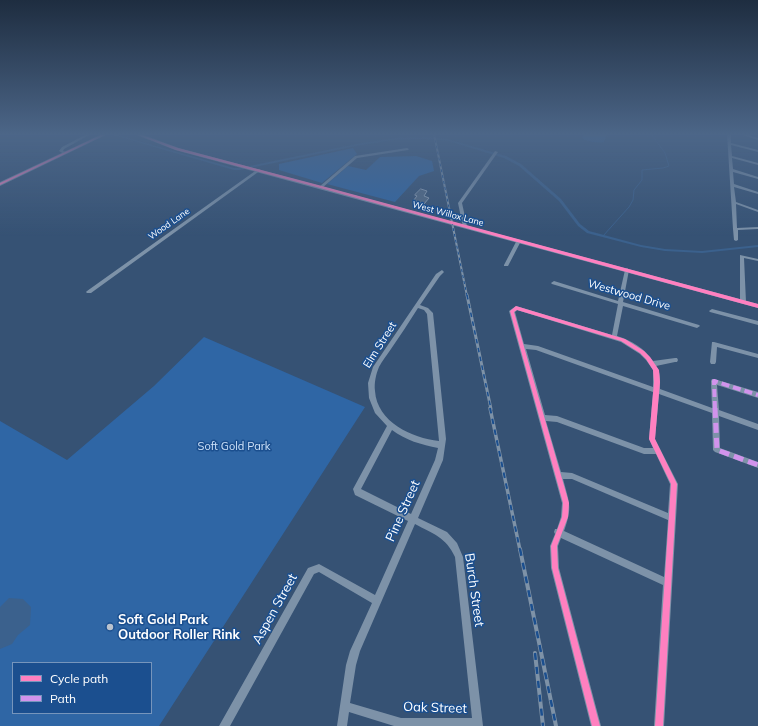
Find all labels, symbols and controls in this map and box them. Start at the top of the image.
street label: West Willox Lane [411,199,485,229]
street label: Wood Lane [146,206,192,242]
street label: Westwood Drive [586,277,672,313]
street label: Elm Street [361,319,399,371]
park label: Soft Gold Park [198,440,270,454]
street label: Pine Street [383,478,423,544]
street label: Burch Street [461,552,487,628]
street label: Aspen Street [249,571,301,647]
place label: Soft Gold Park Outdoor Roller Rink [118,612,240,643]
marker: Soft Gold Park Outdoor Roller Rink [105,622,115,632]
legend [12,662,152,714]
text: Cycle path [50,671,108,686]
text: Path [50,691,76,706]
street label: Oak Street [403,699,467,717]

